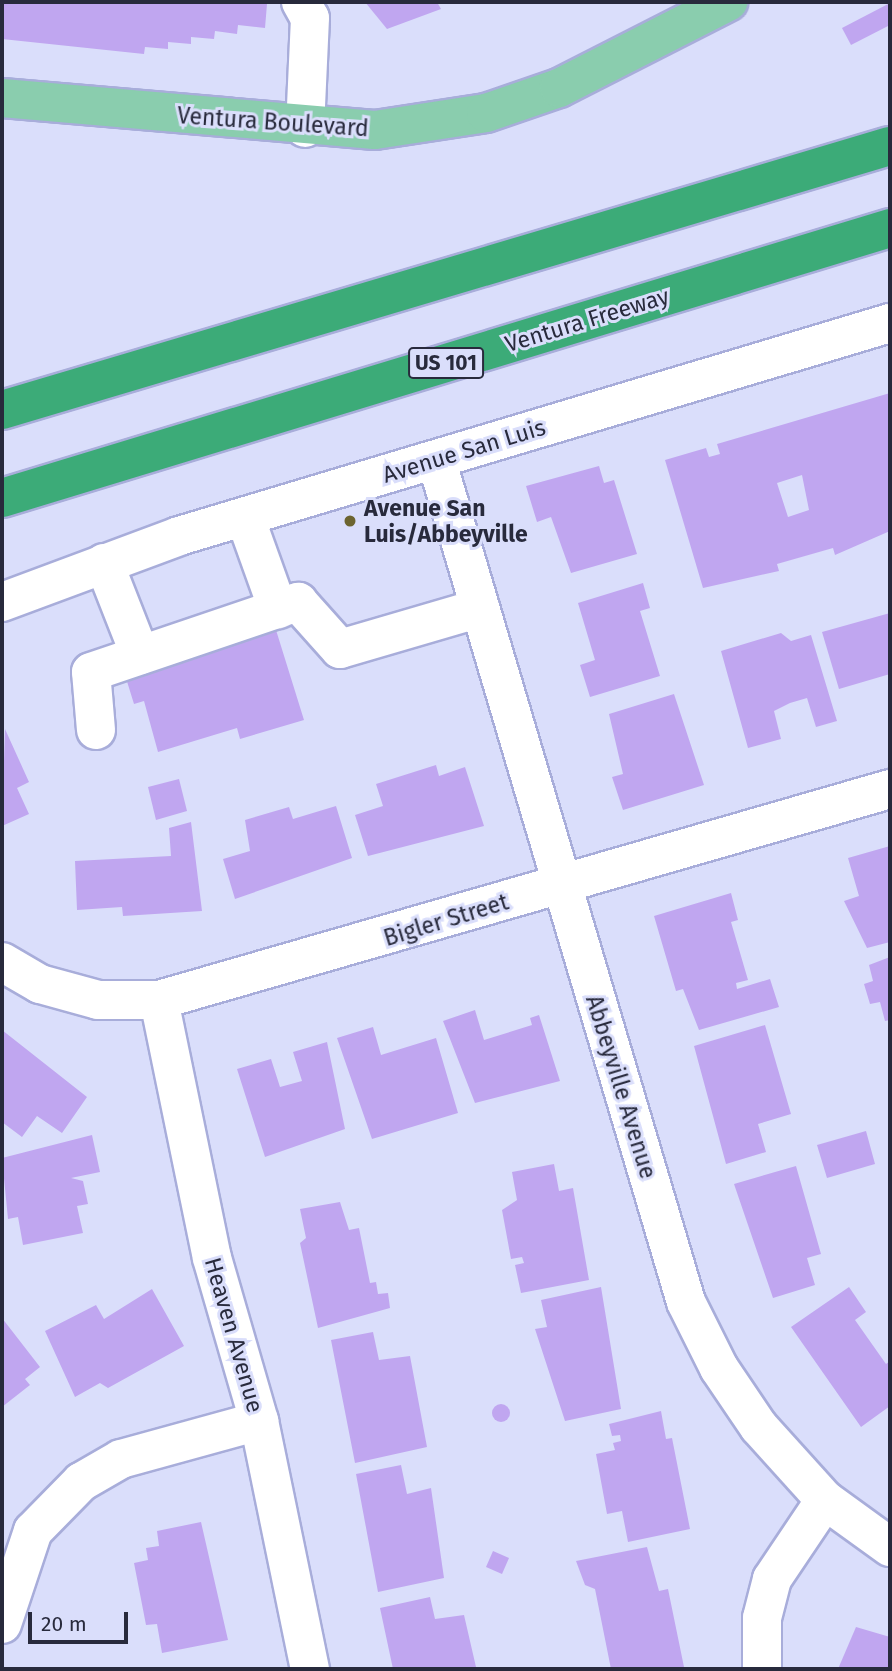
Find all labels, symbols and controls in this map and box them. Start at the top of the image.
street label: Ventura Boulevard [176,102,370,142]
street label: Ventura Freeway [502,282,672,358]
road number: US 101 [408,346,485,380]
street label: Avenue San Luis [379,413,549,489]
place label: Avenue San Luis/Abbeyville [364,494,528,548]
marker: Avenue San Luis/Abbeyville [342,513,358,529]
street label: Bigler Street [380,888,512,952]
street label: Abbeyville Avenue [580,992,662,1182]
street label: Heaven Avenue [199,1254,269,1416]
scale bar [32,1598,131,1642]
text: 20 m [41,1611,87,1637]

